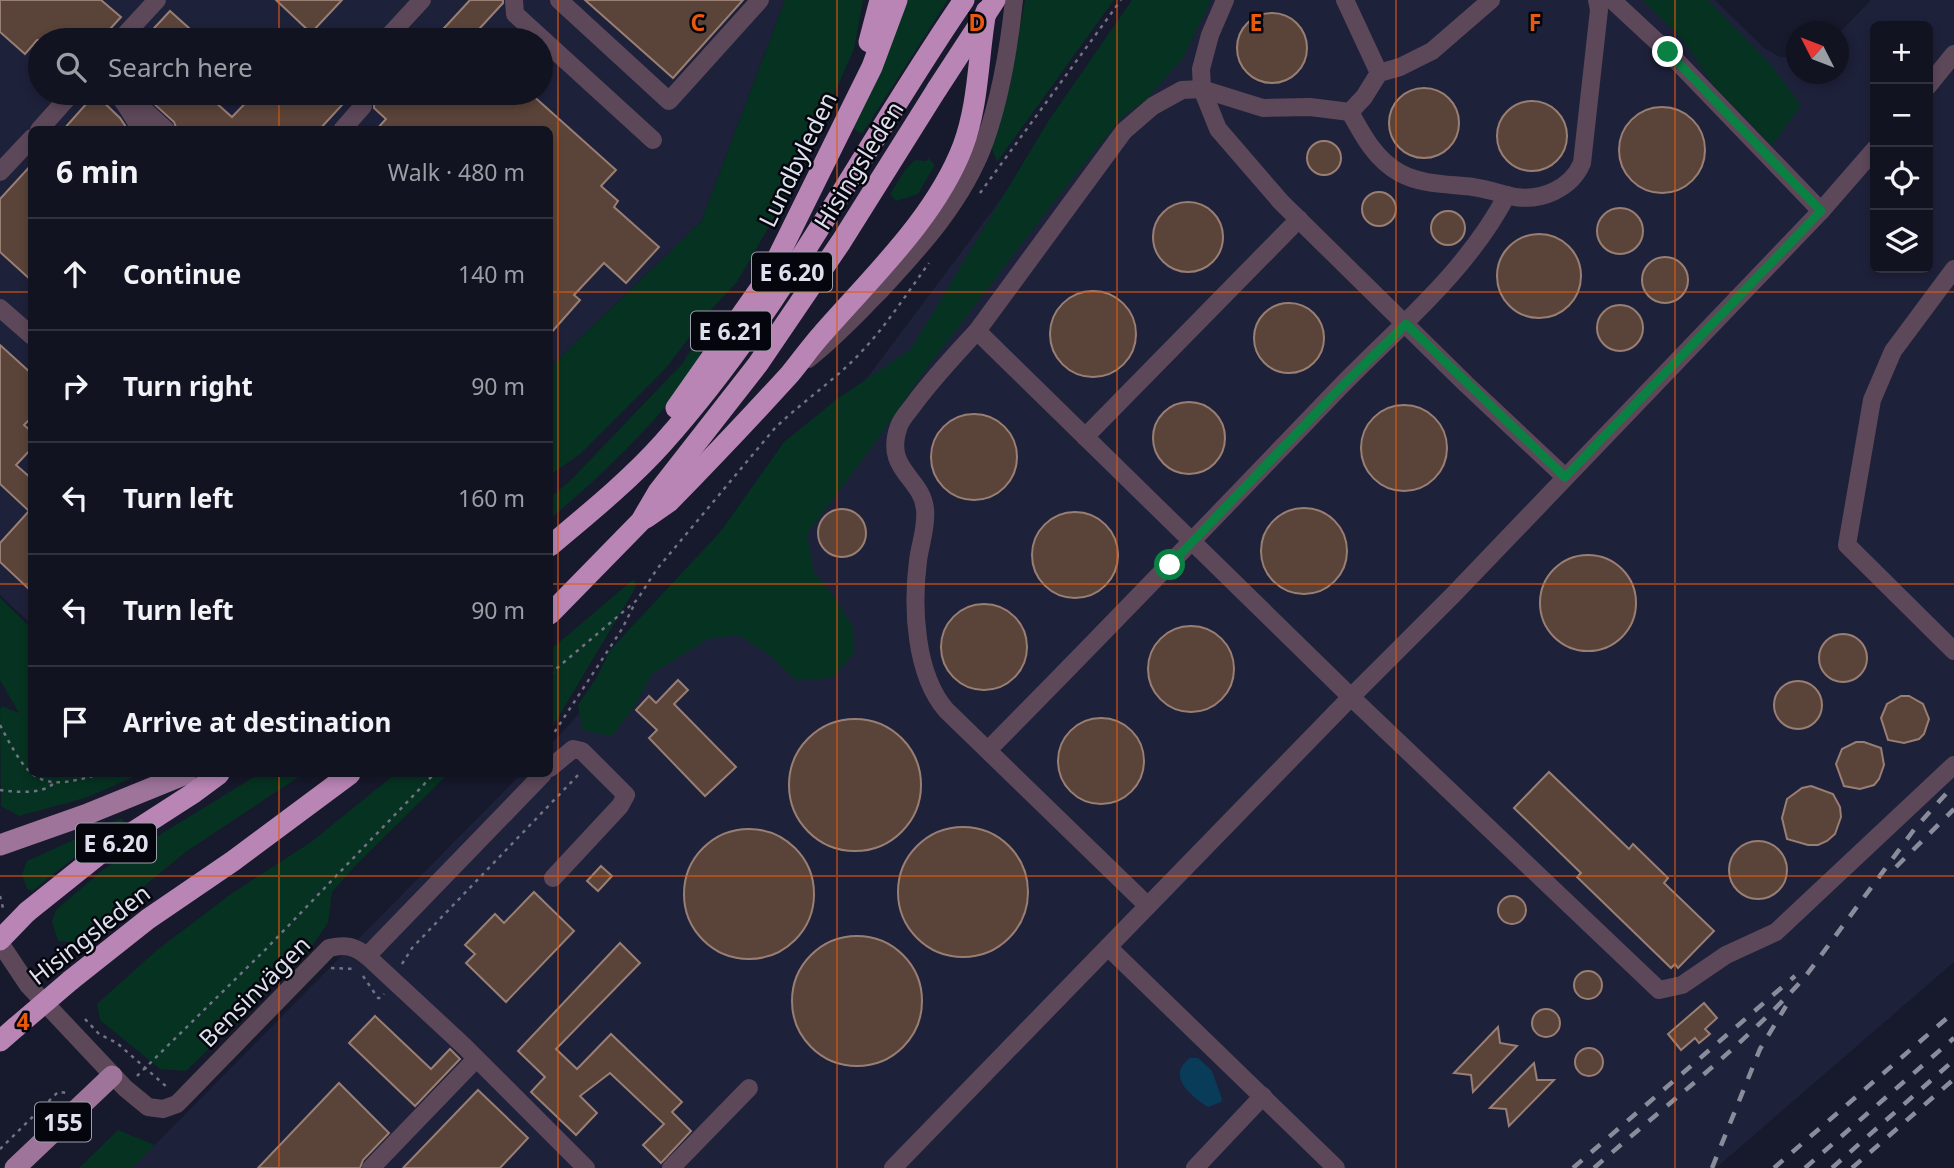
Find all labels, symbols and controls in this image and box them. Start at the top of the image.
text: C [691,6,706,38]
text: D [969,6,985,38]
text: E [1250,6,1262,38]
text: F [1529,6,1541,38]
north arrow [1786,21,1849,84]
map controls [1870,21,1933,273]
button: + [1870,21,1933,84]
search box [28,28,553,105]
route end [1652,36,1683,67]
icon: search [52,48,90,86]
text: Search here [108,49,253,85]
button: − [1870,84,1933,147]
street label: Lundbyleden [750,86,844,232]
street label: Hisingsleden [805,95,911,235]
button: locate [1870,147,1933,210]
text: 6 min [56,151,139,192]
text: Walk · 480 m [388,156,525,188]
button: layers [1870,210,1933,273]
road number: E 6.20 [752,252,832,292]
icon: ahead [56,255,94,293]
text: Continue [123,256,241,292]
text: 140 m [458,258,525,290]
road number: E 6.21 [691,312,771,350]
icon: right [56,367,94,405]
text: Turn right [123,368,253,404]
text: 90 m [471,370,525,402]
icon: left [56,479,94,517]
text: Turn left [123,480,234,516]
text: 160 m [458,482,525,514]
route start [1154,549,1185,580]
icon: left [56,591,94,629]
text: Turn left [123,592,234,628]
text: 90 m [471,594,525,626]
icon: arrive [56,703,94,741]
text: Arrive at destination [123,704,392,740]
road number: E 6.20 [76,824,156,862]
street label: Hisingsleden [21,876,157,992]
street label: Bensinvägen [191,928,317,1054]
text: 4 [16,1005,30,1037]
road number: 155 [35,1102,91,1142]

